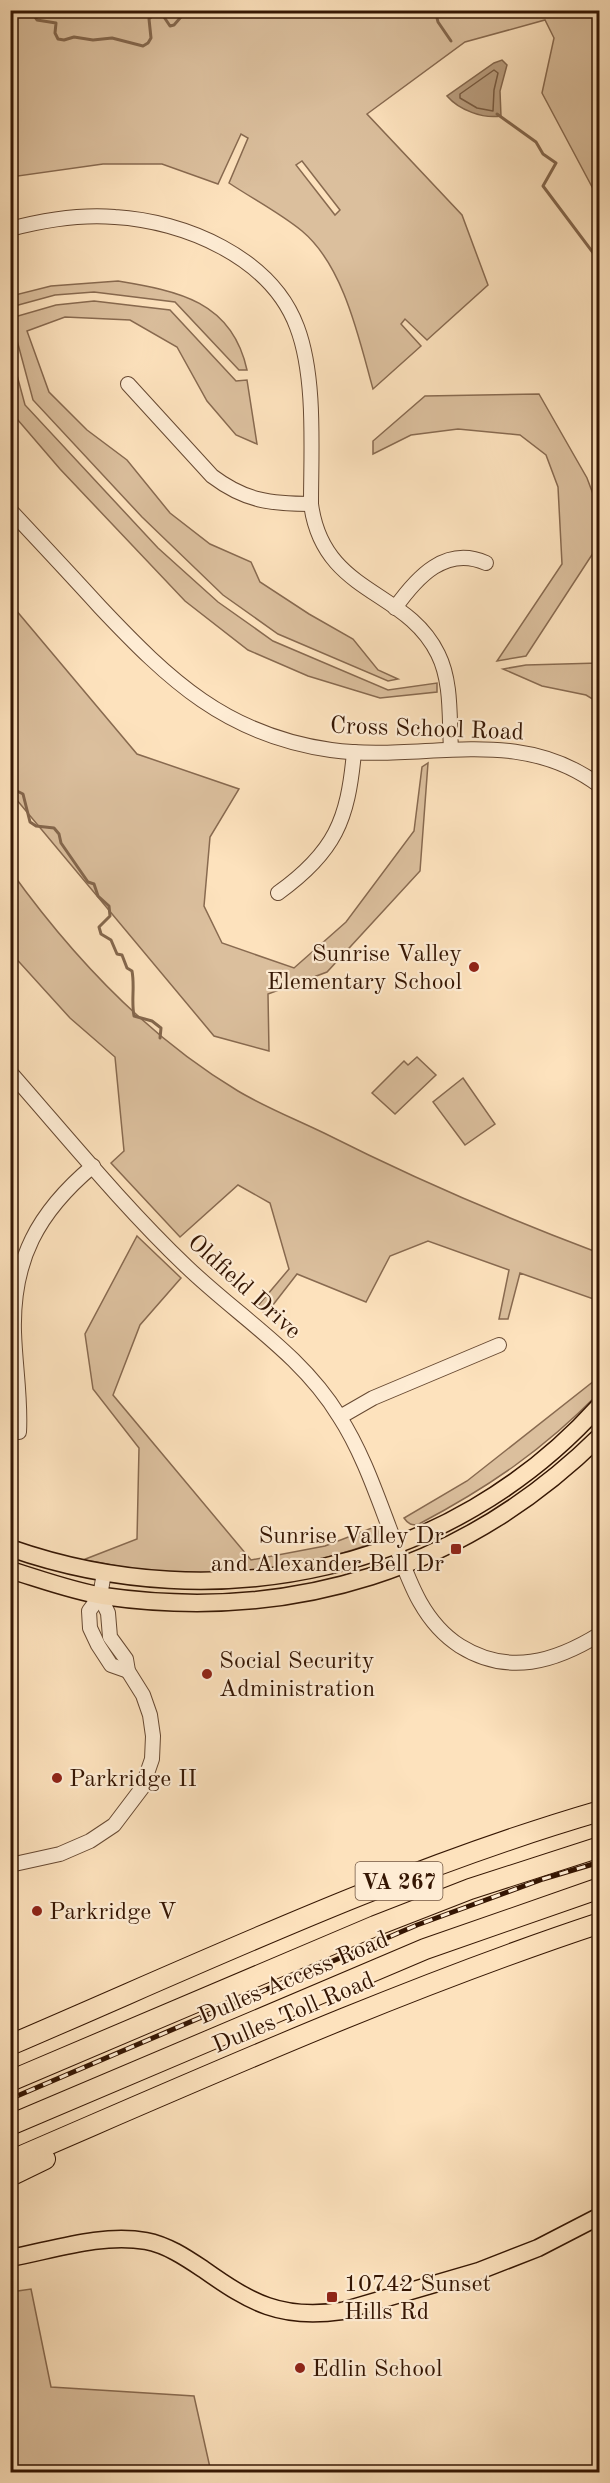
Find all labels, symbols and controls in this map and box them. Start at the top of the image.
street label: Cross School Road [329,715,524,745]
place label: Sunrise Valley Elementary School [267,943,462,995]
marker: Sunrise Valley Elementary School [467,960,481,974]
street label: Oldfield Drive [183,1231,305,1344]
place label: Sunrise Valley Dr and Alexander Bell Dr [211,1525,444,1577]
marker: Sunrise Valley Dr and Alexander Bell Dr [449,1542,463,1556]
place label: Social Security Administration [219,1650,375,1702]
marker: Social Security Administration [200,1667,214,1681]
place label: Parkridge II [69,1768,197,1792]
marker: Parkridge II [50,1771,64,1785]
road number: VA 267 [356,1862,442,1900]
place label: Parkridge V [49,1901,177,1925]
marker: Parkridge V [30,1904,44,1918]
street label: Dulles Access Road [195,1928,392,2030]
street label: Dulles Toll Road [209,1969,378,2059]
place label: 10742 Sunset Hills Rd [344,2273,491,2325]
marker: 10742 Sunset Hills Rd [325,2290,339,2304]
place label: Edlin School [312,2358,442,2382]
marker: Edlin School [293,2361,307,2375]

